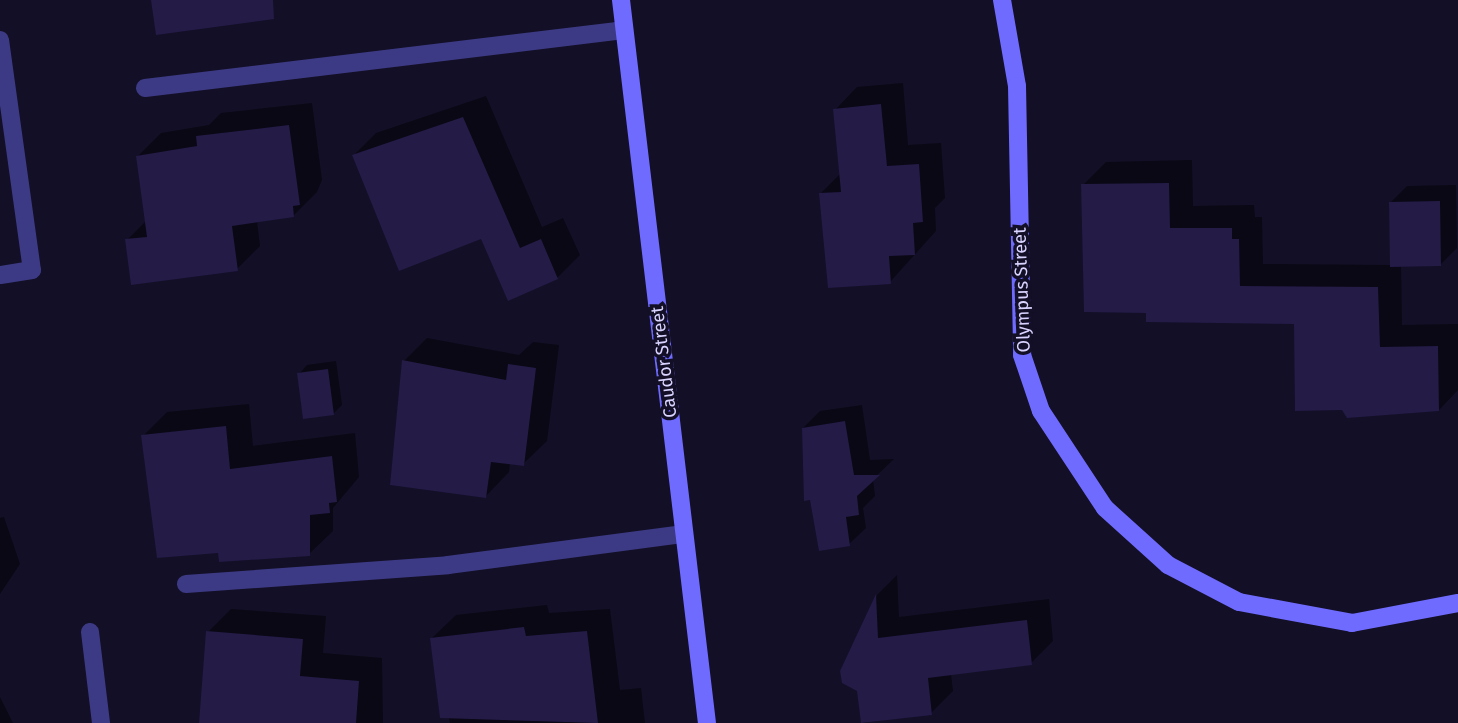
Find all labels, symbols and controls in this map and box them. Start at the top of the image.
street label: Olympus Street [1009,227,1035,353]
street label: Caudor Street [646,305,682,419]

